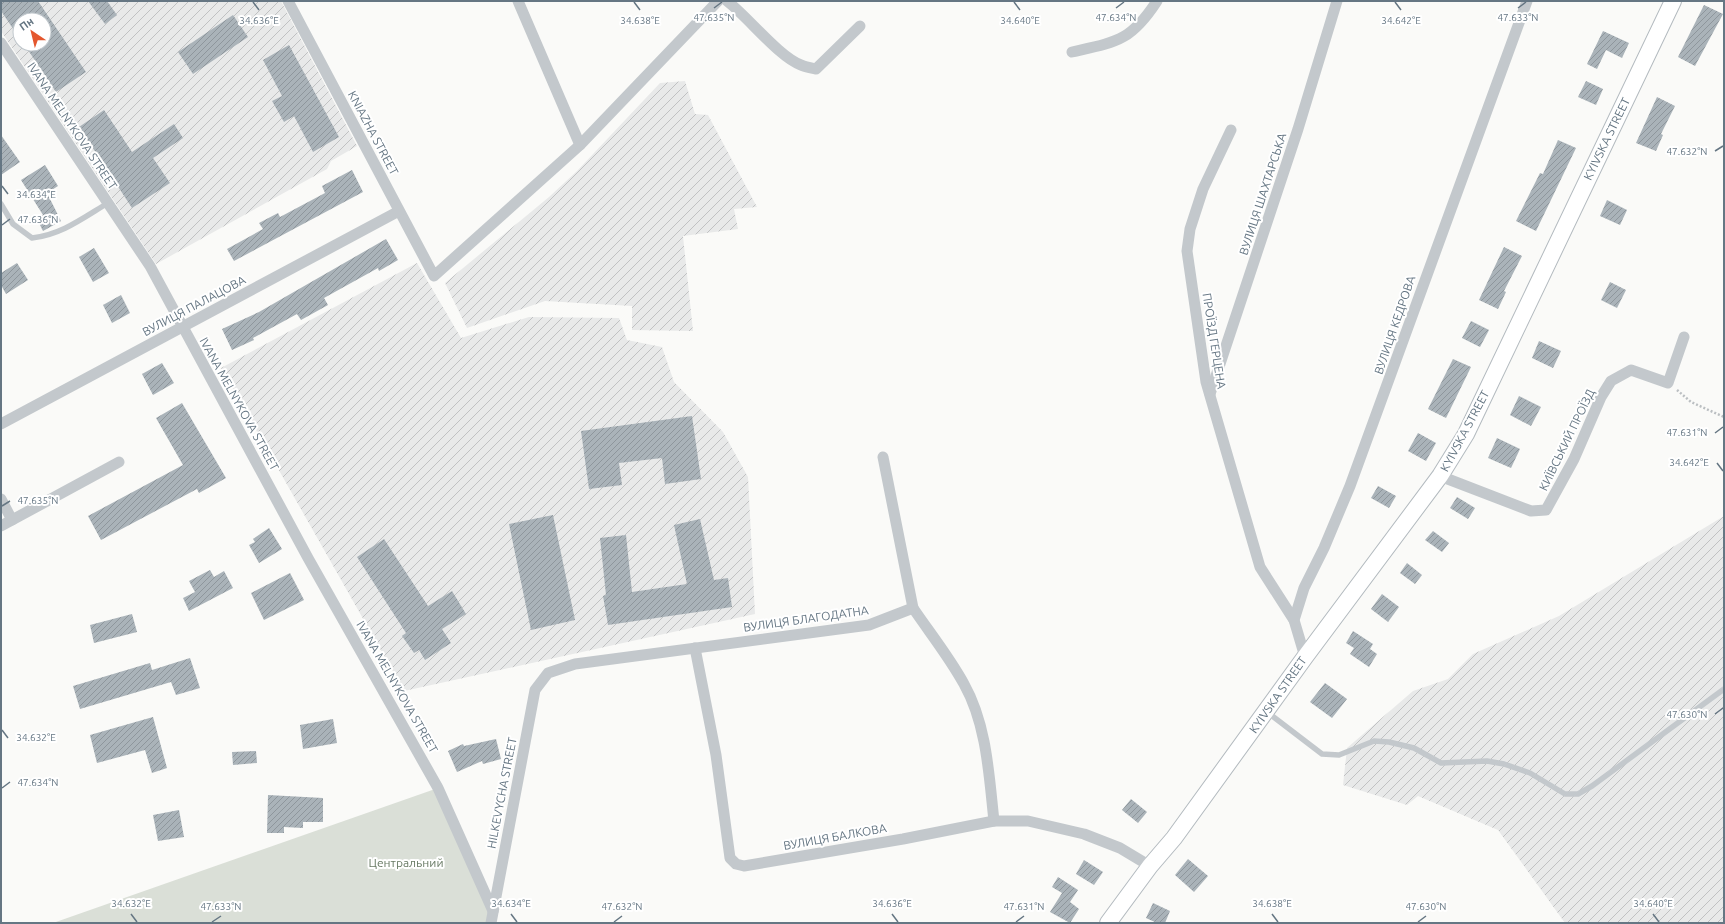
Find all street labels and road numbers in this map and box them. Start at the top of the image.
street label: IVANA MELNYKOVA STREET [25,60,120,192]
street label: KNIAZHA STREET [346,89,401,177]
street label: KYIVSKA STREET [1581,95,1632,182]
street label: ВУЛИЦЯ ШАХТАРСЬКА [1237,131,1288,257]
street label: ВУЛИЦЯ ПАЛАЦОВА [140,273,248,338]
street label: ВУЛИЦЯ КЕДРОВА [1372,274,1418,376]
street label: ПРОЇЗД ГЕРЦЕНА [1200,292,1229,390]
street label: IVANA MELNYKOVA STREET [197,335,282,473]
street label: КИЇВСЬКИЙ ПРОЇЗД [1536,387,1597,493]
street label: KYIVSKA STREET [1438,388,1492,474]
street label: ВУЛИЦЯ БЛАГОДАТНА [742,603,870,634]
street label: IVANA MELNYKOVA STREET [354,619,441,755]
street label: KYIVSKA STREET [1246,654,1309,735]
street label: HILKEVYCHA STREET [484,736,519,850]
street label: ВУЛИЦЯ БАЛКОВА [782,821,888,852]

